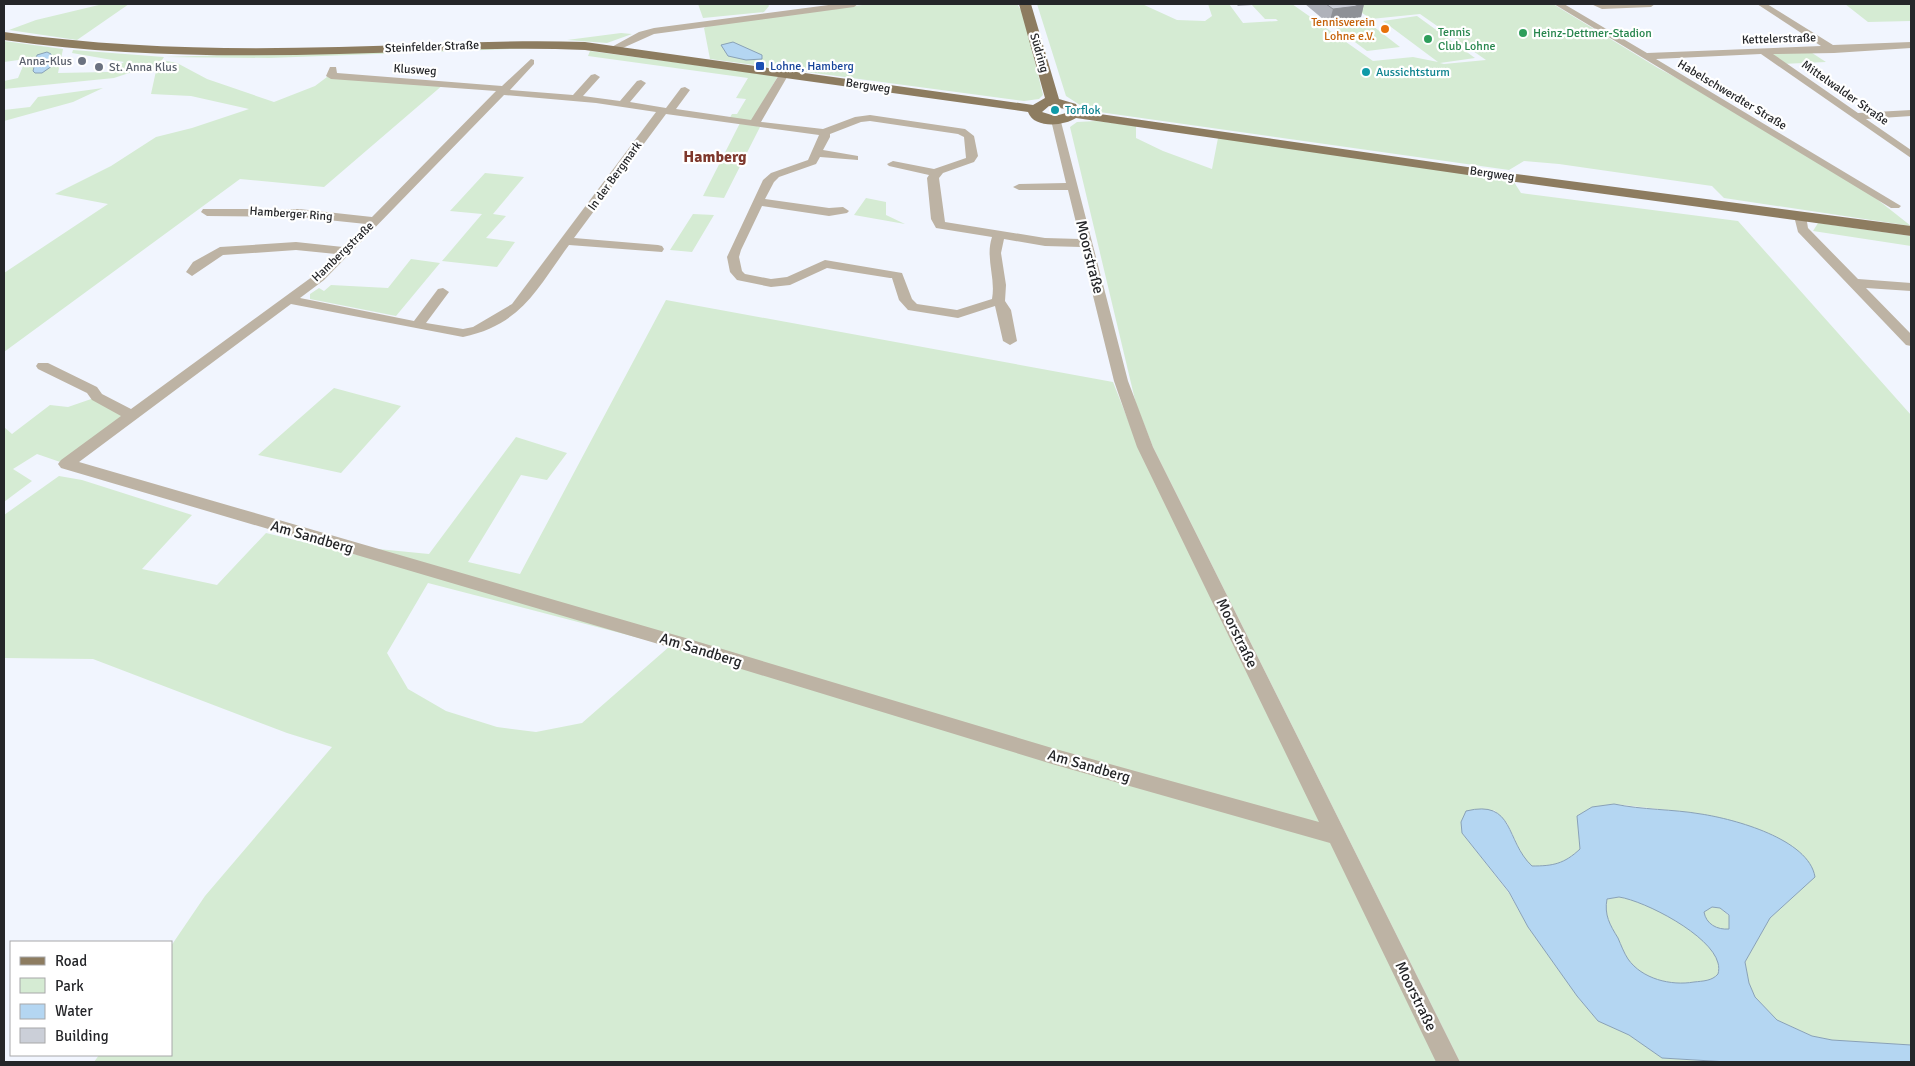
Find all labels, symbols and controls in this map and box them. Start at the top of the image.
place label: Tennisverein Lohne e.V. [1311,15,1375,44]
marker: Tennisverein Lohne e.V. [1379,23,1391,35]
place label: Tennis Club Lohne [1438,25,1495,54]
place label: Heinz-Dettmer-Stadion [1533,26,1652,41]
marker: Heinz-Dettmer-Stadion [1517,27,1529,39]
street label: Kettelerstraße [1742,30,1816,48]
street label: Südring [1026,32,1052,74]
marker: Tennis Club Lohne [1422,33,1434,45]
street label: Steinfelder Straße [385,38,479,56]
place label: Anna-Klus [19,54,72,69]
marker: Anna-Klus [76,55,88,67]
street label: Habelschwerdter Straße [1675,57,1789,133]
street label: Mittelwalder Straße [1799,57,1891,129]
place label: Lohne, Hamberg [770,59,854,74]
place label: St. Anna Klus [109,60,177,75]
marker: Lohne, Hamberg [754,60,766,72]
marker: St. Anna Klus [93,61,105,73]
street label: Klusweg [393,61,437,79]
place label: Aussichtsturm [1376,65,1450,80]
marker: Aussichtsturm [1360,66,1372,78]
street label: Bergweg [845,75,891,97]
place label: Torflok [1065,103,1100,118]
marker: Torflok [1049,104,1061,116]
street label: In der Bergmark [585,138,645,214]
district label: Hamberg [683,147,747,167]
street label: Bergweg [1469,163,1515,185]
street label: Hamberger Ring [249,204,333,224]
street label: Moorstraße [1072,218,1108,296]
street label: Hambergstraße [309,219,377,285]
street label: Am Sandberg [269,517,356,557]
street label: Moorstraße [1212,595,1262,671]
street label: Am Sandberg [658,629,744,671]
street label: Am Sandberg [1046,746,1133,786]
legend [10,941,172,1056]
text: Road [55,952,87,970]
street label: Moorstraße [1391,958,1441,1034]
text: Park [55,977,84,995]
text: Water [55,1002,93,1020]
text: Building [55,1027,109,1045]

